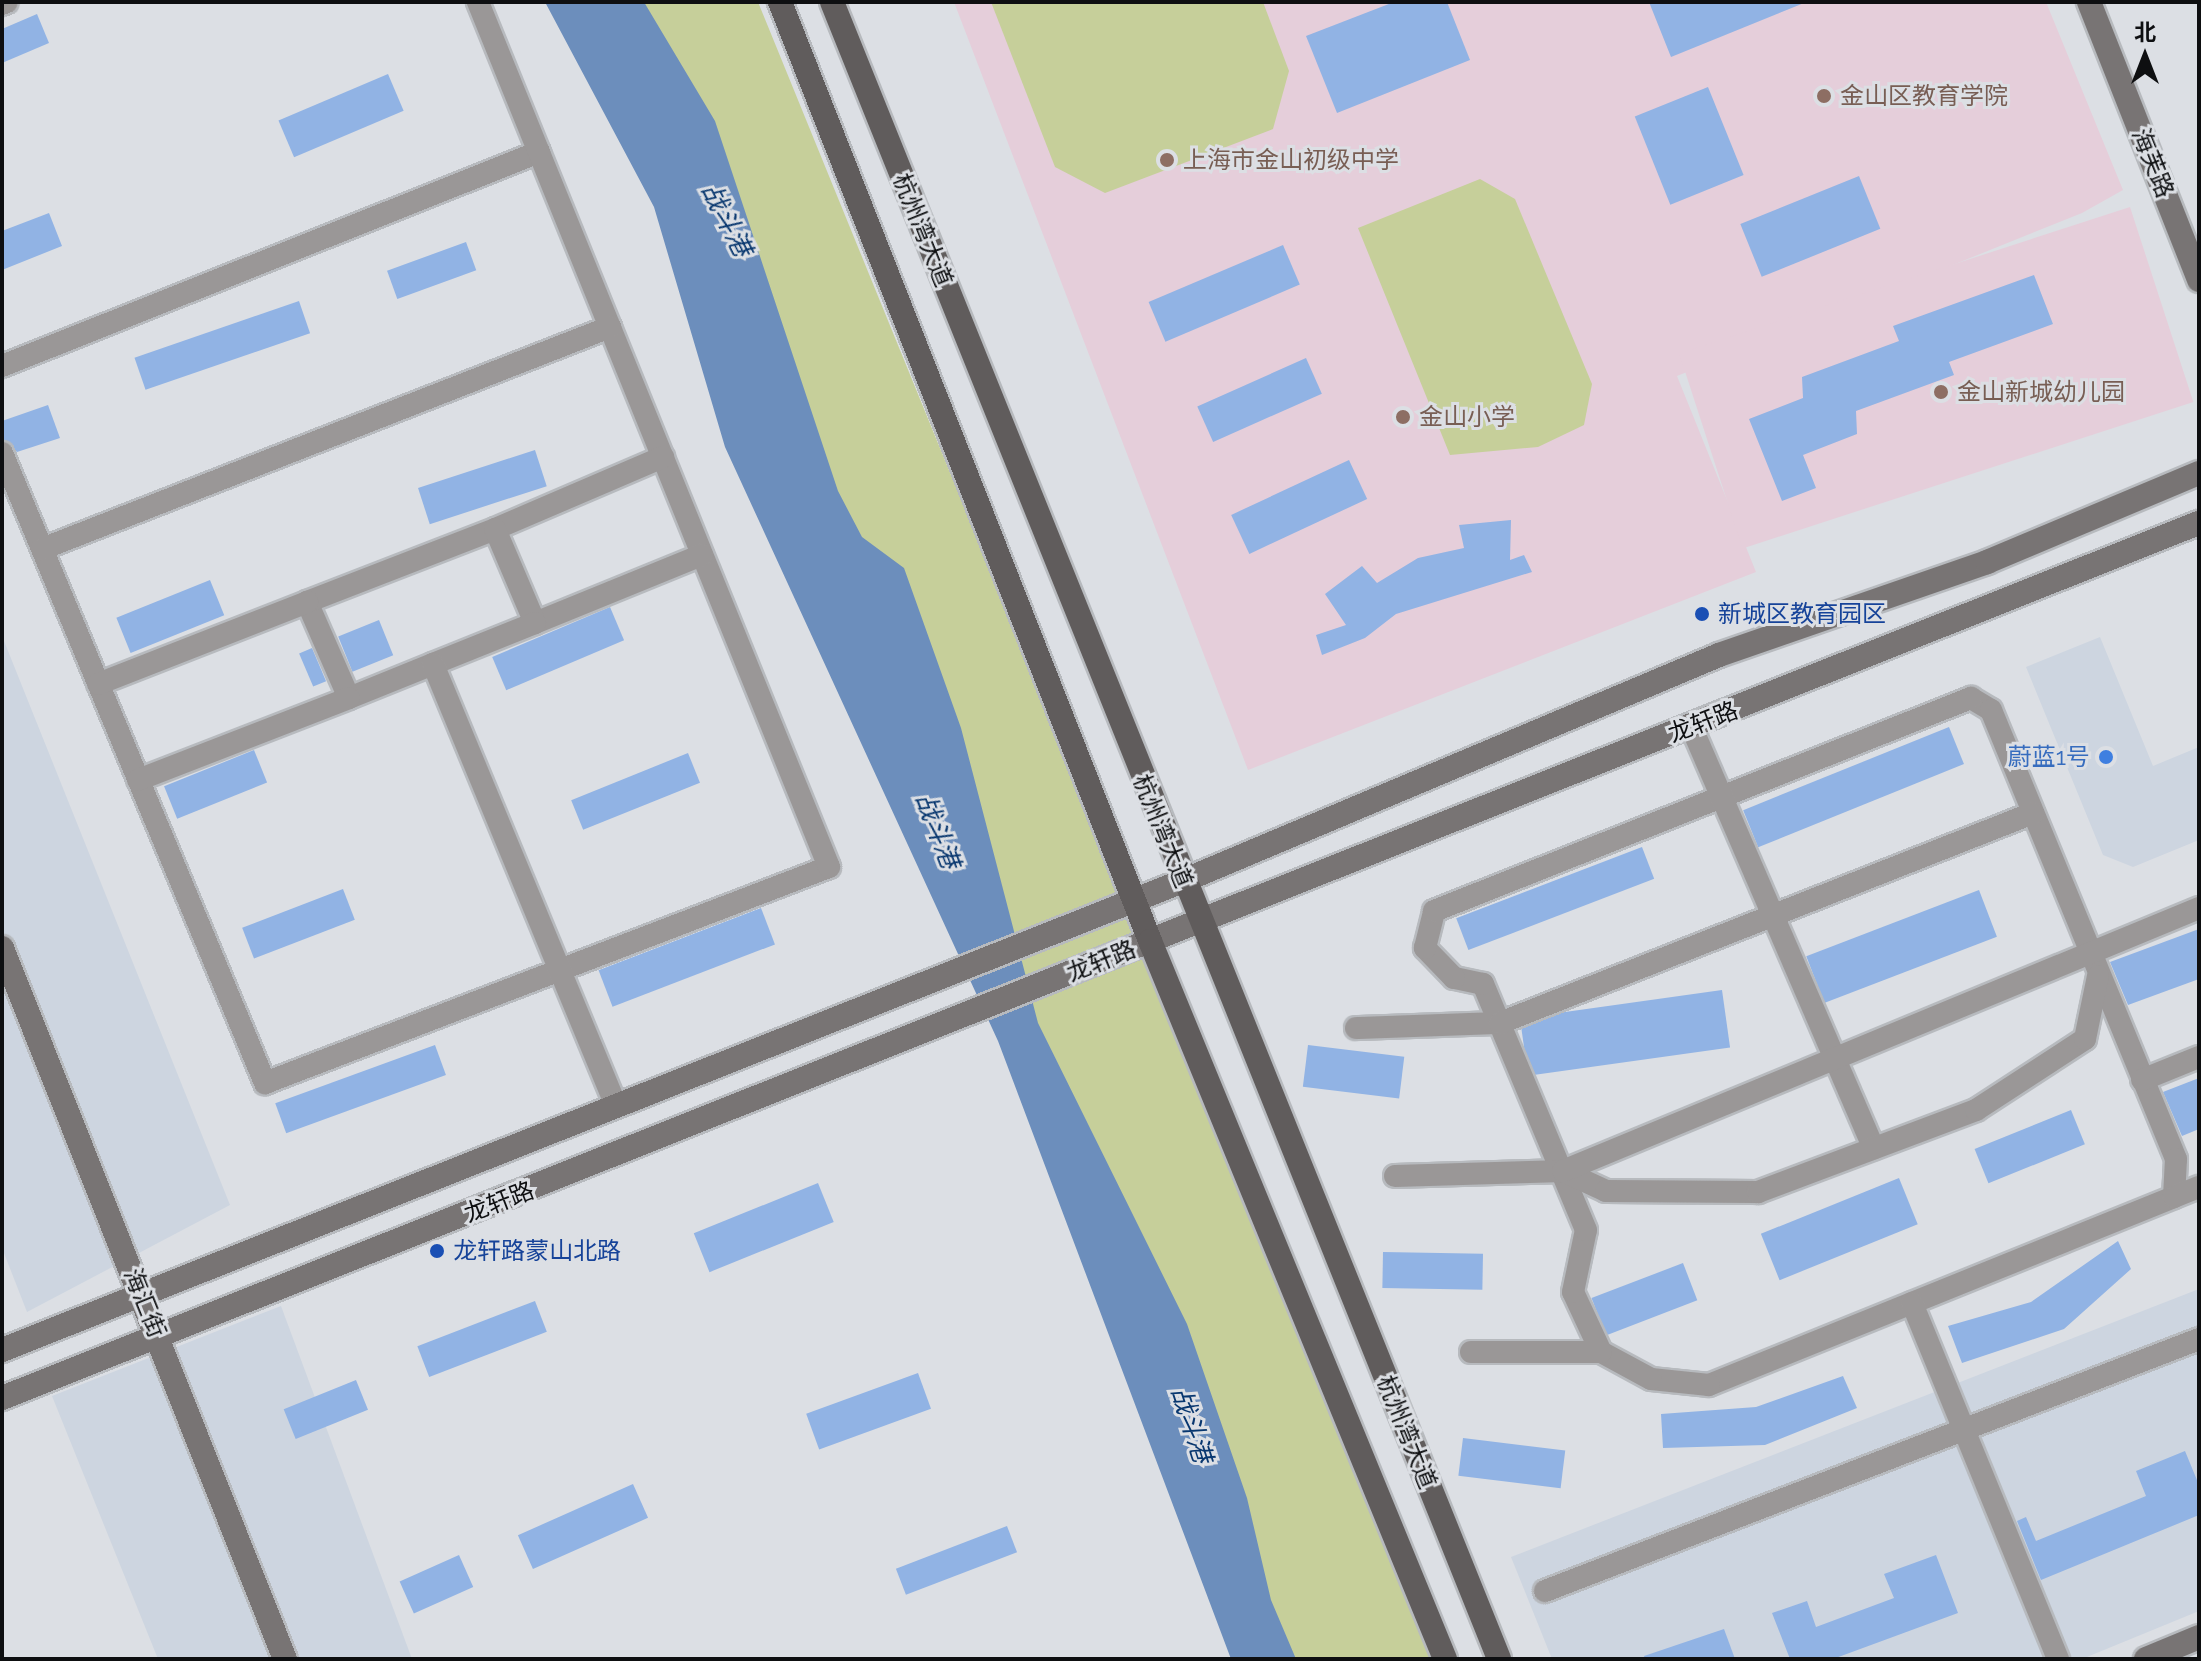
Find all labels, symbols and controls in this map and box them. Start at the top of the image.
north arrow [2105,16,2185,96]
text: 北 [2134,19,2156,45]
place label: 金山区教育学院 [1840,82,2008,110]
marker: 金山区教育学院 [1815,87,1833,105]
street label: 海芙路 [2126,124,2180,202]
place label: 上海市金山初级中学 [1183,146,1399,174]
marker: 上海市金山初级中学 [1158,151,1176,169]
street label: 杭州湾大道 [887,169,959,291]
water label: 战斗港 [694,178,758,262]
place label: 金山新城幼儿园 [1957,378,2125,406]
marker: 金山新城幼儿园 [1932,383,1950,401]
place label: 金山小学 [1419,403,1515,431]
marker: 金山小学 [1394,408,1412,426]
place label: 新城区教育园区 [1718,600,1886,628]
marker: 新城区教育园区 [1693,605,1711,623]
street label: 龙轩路 [1664,696,1742,748]
place label: 蔚蓝1号 [2008,743,2090,771]
marker: 蔚蓝1号 [2097,748,2115,766]
street label: 杭州湾大道 [1127,770,1199,892]
water label: 战斗港 [908,789,966,873]
street label: 龙轩路 [1062,934,1140,988]
street label: 龙轩路 [460,1176,538,1228]
place label: 龙轩路蒙山北路 [453,1237,621,1265]
marker: 龙轩路蒙山北路 [428,1242,446,1260]
street label: 海汇街 [118,1264,172,1342]
street label: 杭州湾大道 [1371,1371,1443,1493]
water label: 战斗港 [1164,1383,1218,1467]

